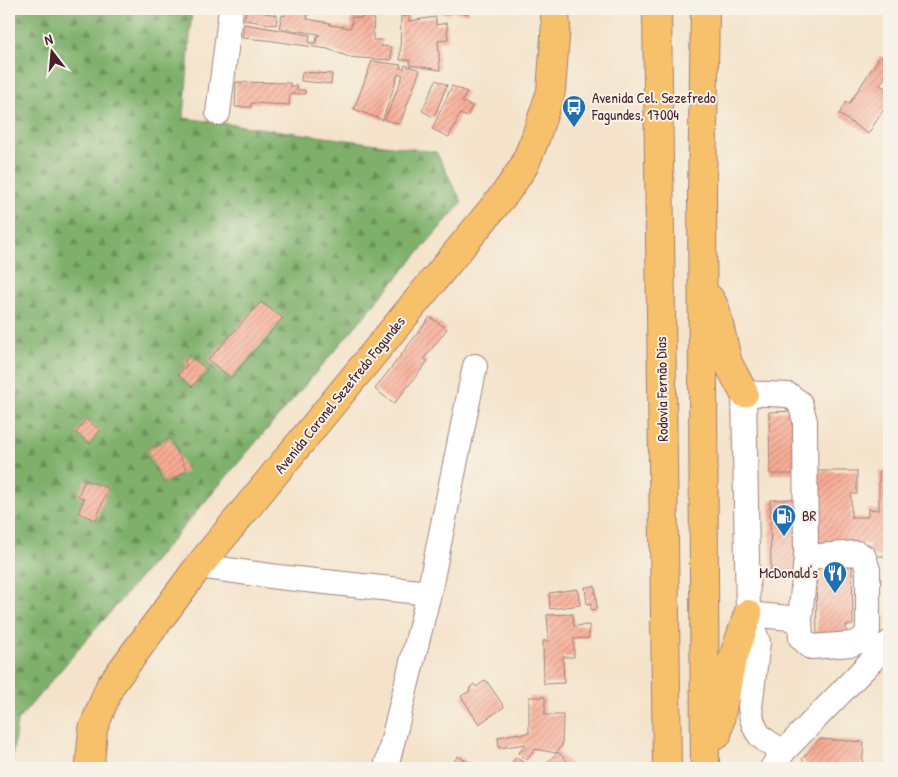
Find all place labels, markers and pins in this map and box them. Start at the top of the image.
place label: Avenida Cel. Sezefredo Fagundes, 17004 [591,87,716,125]
bus stop icon: Avenida Cel. Sezefredo Fagundes, 17004 [561,94,587,128]
fuel station icon: BR [771,503,797,537]
place label: BR [802,505,817,526]
restaurant icon: McDonald's [822,560,848,594]
place label: McDonald's [759,562,818,583]

